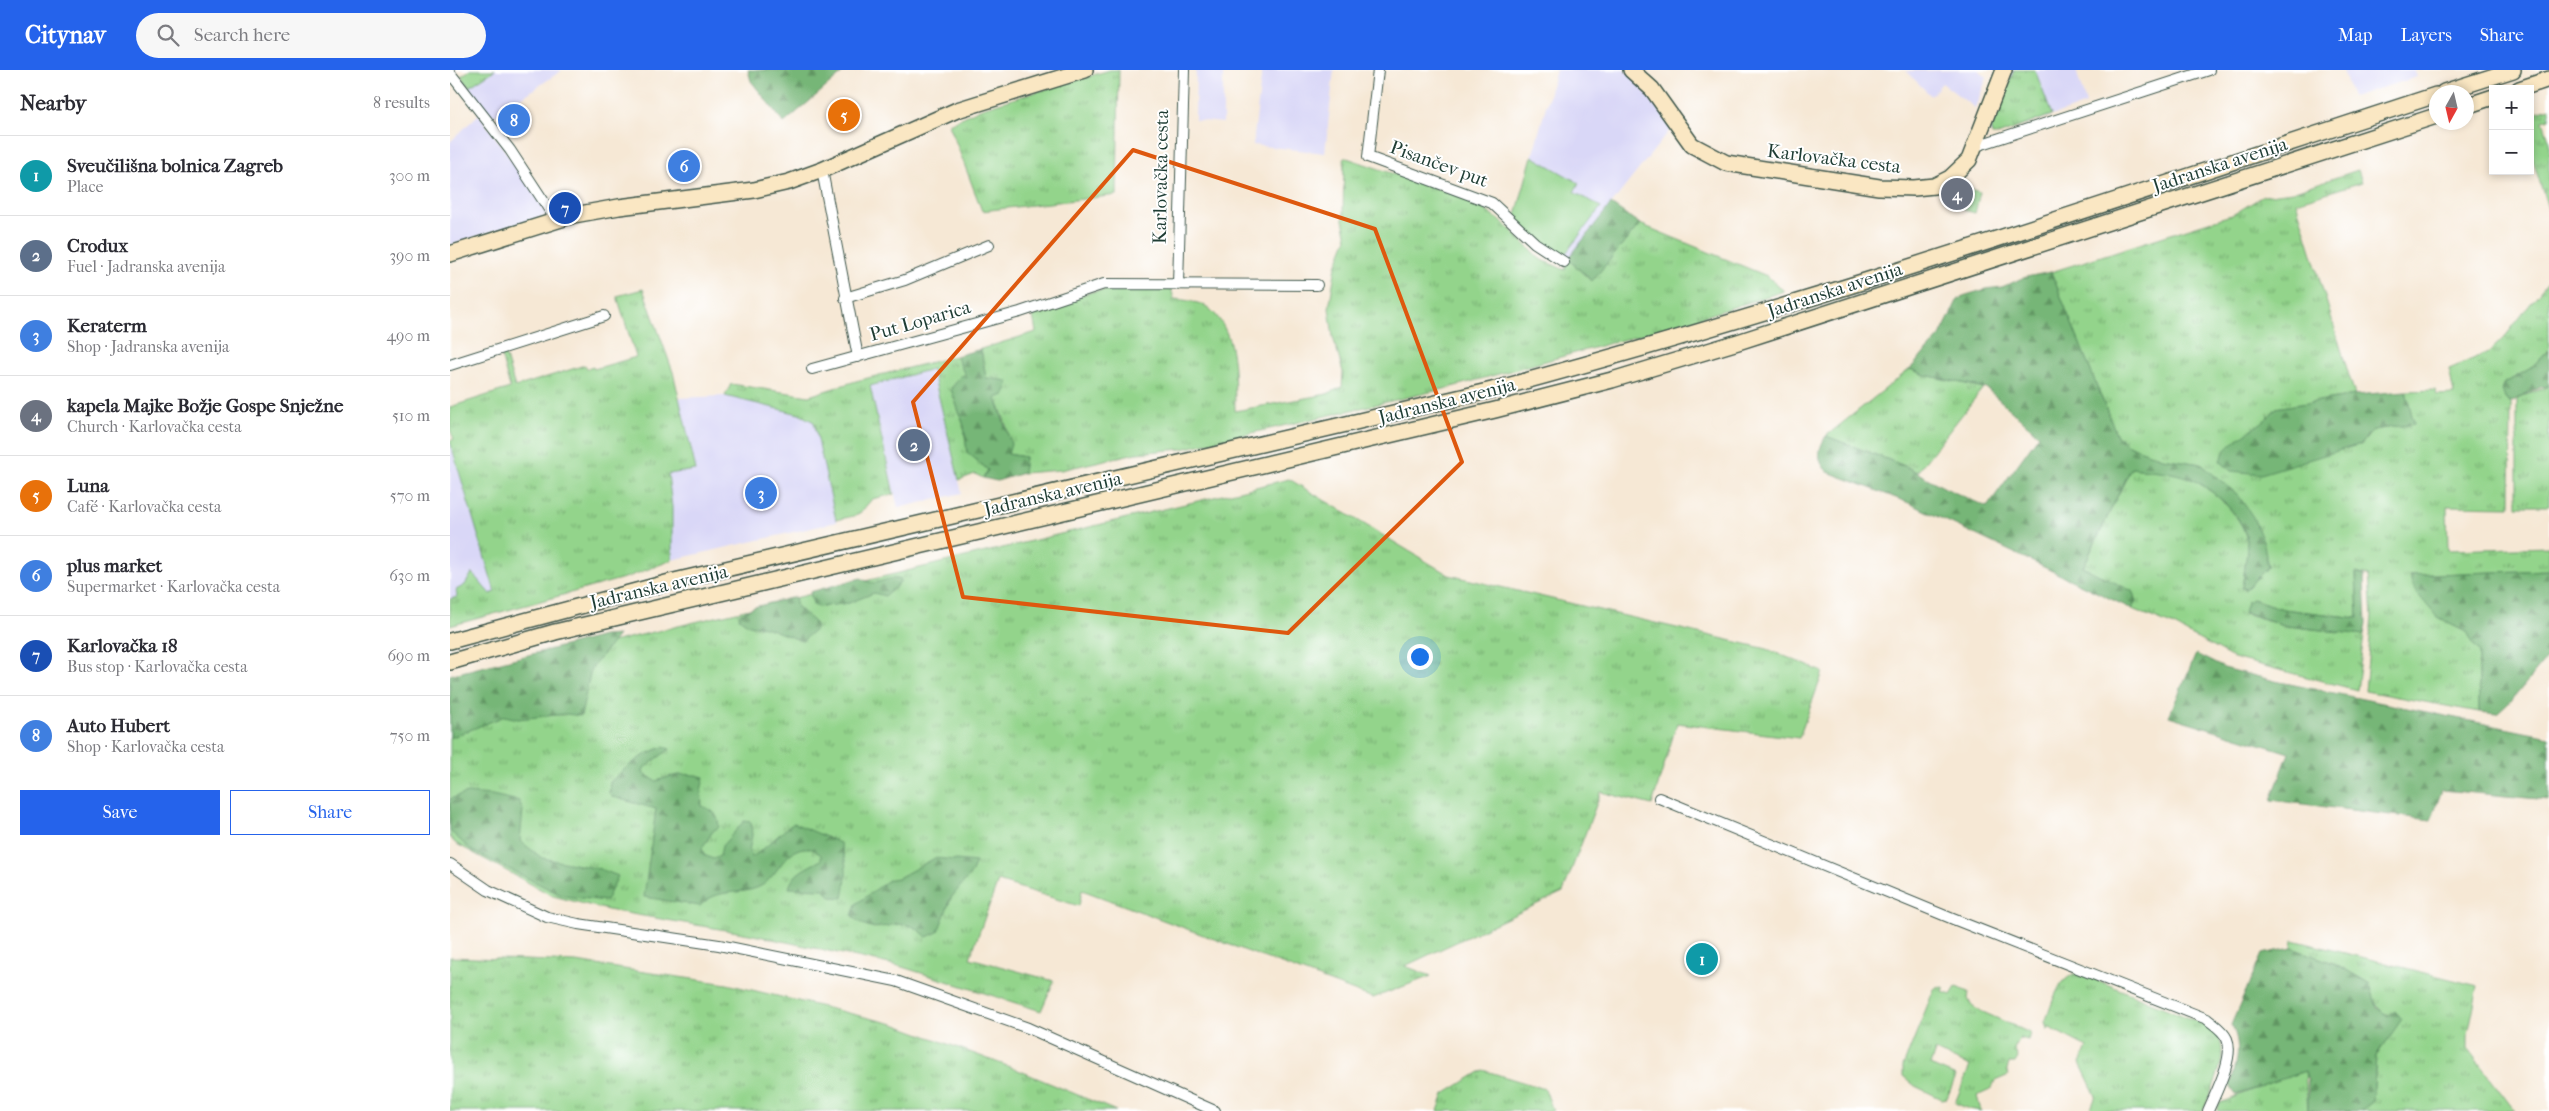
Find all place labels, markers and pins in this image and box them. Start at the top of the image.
pin: 5 [828,96,860,134]
pin: 8 [498,101,530,139]
pin: 6 [668,147,700,185]
pin: 4 [1941,175,1973,213]
pin: 7 [549,189,581,227]
pin: 2 [898,426,930,464]
pin: 3 [745,474,777,512]
pin: 1 [1686,940,1718,978]

